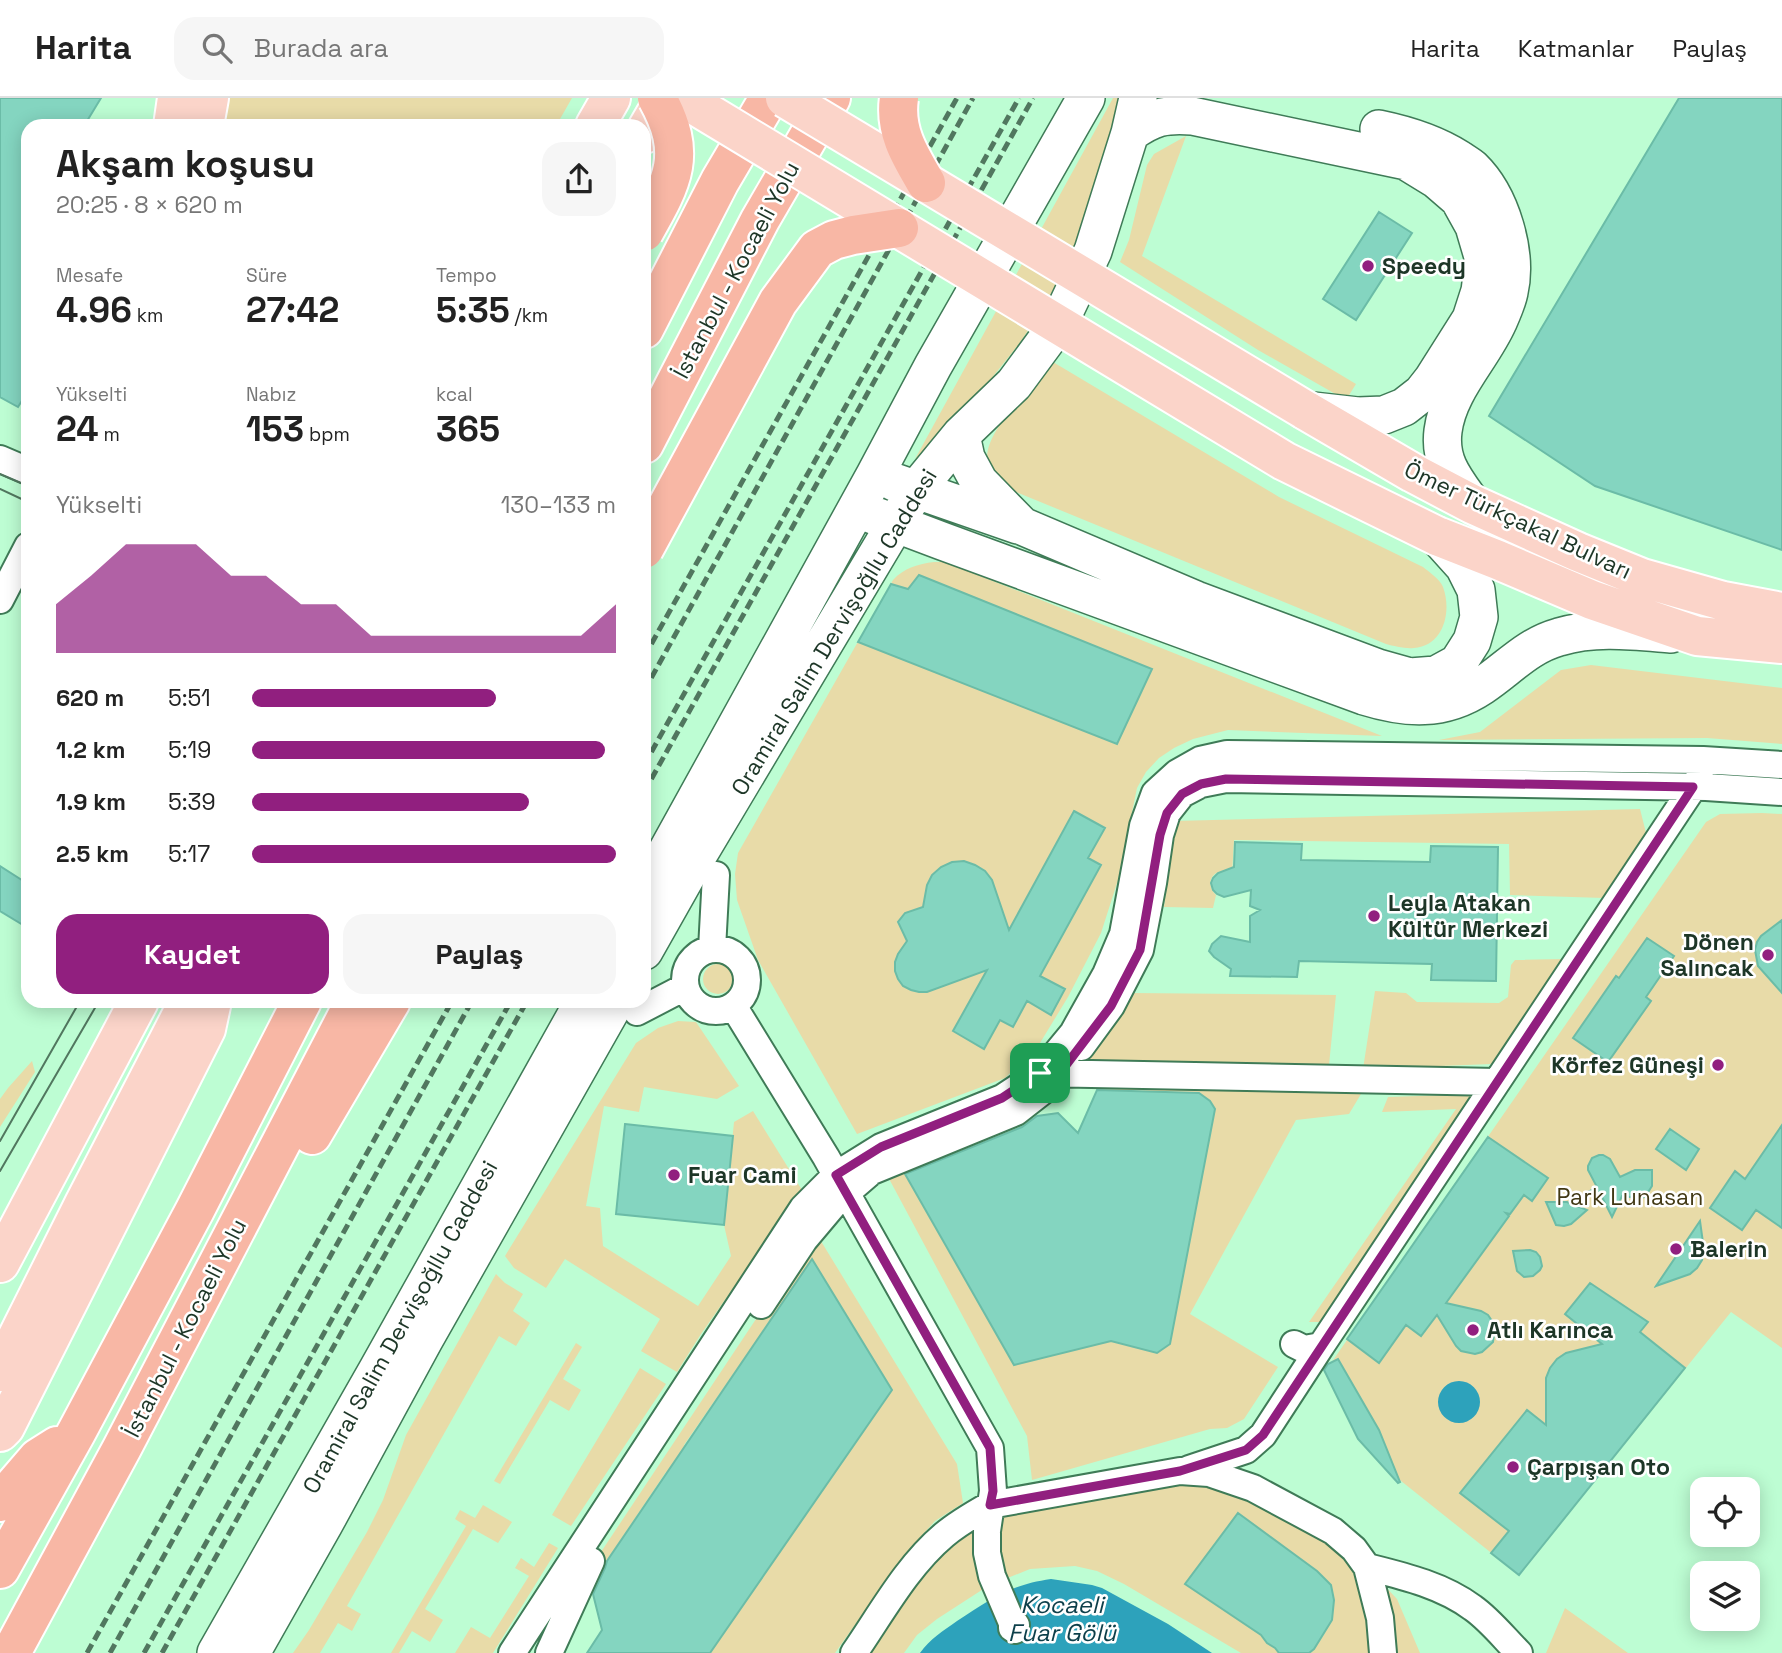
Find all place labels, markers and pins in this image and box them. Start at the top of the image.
place label: Speedy [1382,251,1466,281]
marker: Speedy [1360,258,1376,274]
place label: Leyla Atakan Kültür Merkezi [1388,888,1548,944]
marker: Leyla Atakan Kültür Merkezi [1366,908,1382,924]
place label: Dönen Salıncak [1661,927,1754,983]
marker: Dönen Salıncak [1760,947,1776,963]
pin [1010,1043,1070,1103]
place label: Körfez Güneşi [1551,1050,1704,1080]
marker: Körfez Güneşi [1710,1057,1726,1073]
place label: Fuar Cami [688,1160,797,1190]
marker: Fuar Cami [666,1167,682,1183]
place label: Balerin [1690,1234,1767,1264]
marker: Balerin [1668,1241,1684,1257]
place label: Atlı Karınca [1487,1315,1613,1345]
marker: Atlı Karınca [1465,1322,1481,1338]
place label: Çarpışan Oto [1527,1452,1670,1482]
marker: Çarpışan Oto [1505,1459,1521,1475]

